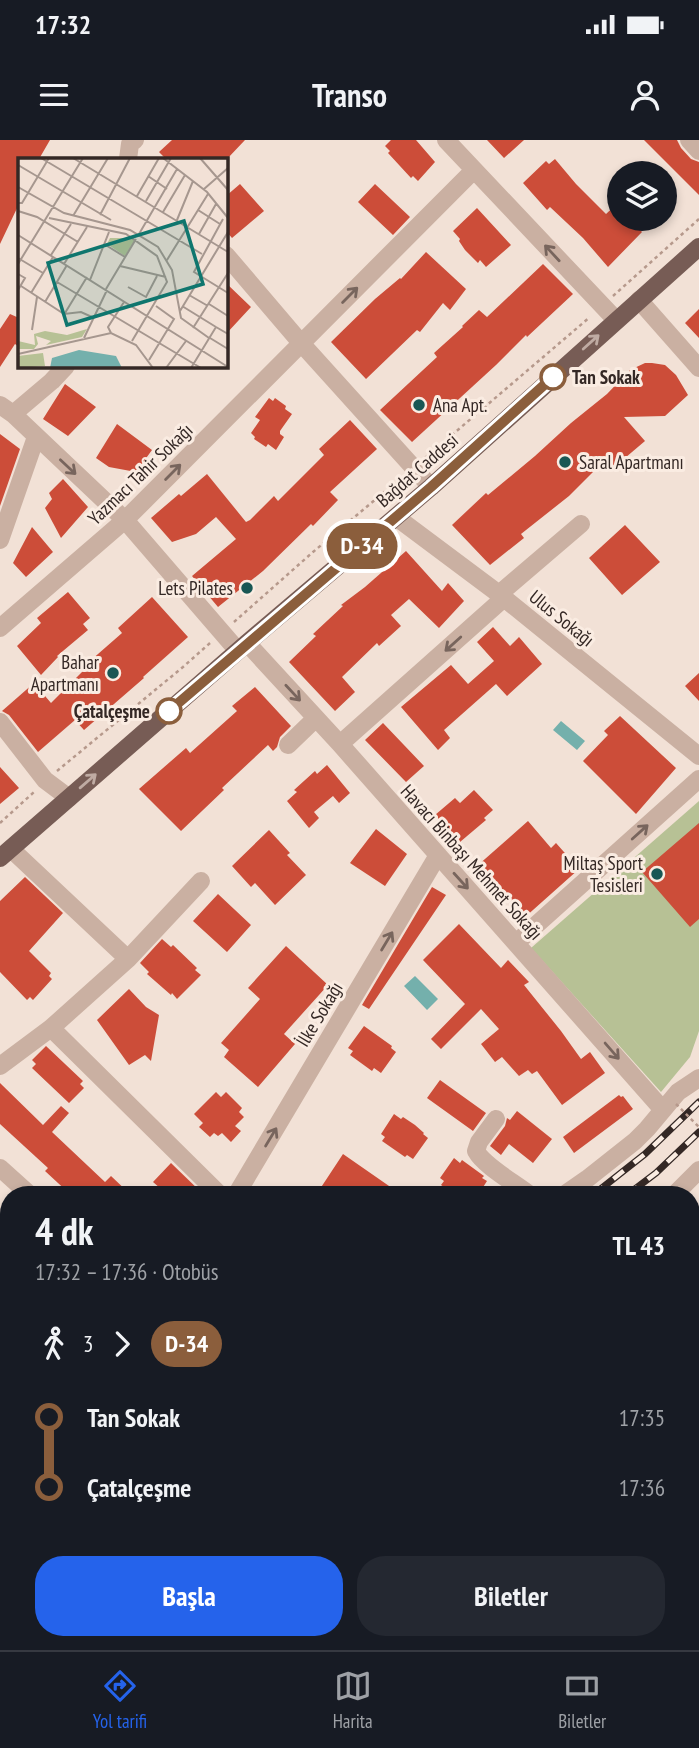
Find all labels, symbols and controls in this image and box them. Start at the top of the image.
text: 17:32 [35,8,91,41]
text: Transo [312,74,387,116]
icon: menu [35,76,73,114]
icon: person [626,76,664,114]
inset map [18,158,228,368]
map controls [607,161,677,231]
button: layers [607,161,677,231]
one-way arrow [544,244,560,262]
one-way arrow [341,287,358,304]
one-way arrow [582,334,599,351]
marker: Tan Sokak [540,364,566,390]
place label: Tan Sokak [572,365,640,389]
place label: Ana Apt. [433,393,487,417]
marker: Ana Apt. [411,397,427,413]
street label: Yazmacı Tahir Sokağı [83,418,197,530]
street label: Bağdat Caddesi [371,428,463,512]
place label: Saral Apartmanı [579,450,684,474]
marker: Saral Apartmanı [557,454,573,470]
one-way arrow [59,459,76,476]
one-way arrow [164,464,181,481]
line badge: D-34 [313,523,411,569]
text: D-34 [341,530,383,561]
place label: Lets Pilates [158,576,233,600]
marker: Lets Pilates [239,580,255,596]
street label: Ulus Sokağı [525,585,599,651]
one-way arrow [445,636,463,652]
place label: Bahar Apartmanı [31,650,100,696]
marker: Bahar Apartmanı [105,665,121,681]
one-way arrow [285,684,302,701]
marker: Çatalçeşme [156,698,182,724]
place label: Çatalçeşme [74,699,150,723]
one-way arrow [79,773,97,789]
street label: Havacı Binbaşı Mehmet Sokağı [396,779,548,945]
one-way arrow [631,824,649,840]
place label: Miltaş Sport Tesisleri [564,851,644,897]
marker: Miltaş Sport Tesisleri [649,866,665,882]
one-way arrow [453,872,469,890]
one-way arrow [380,932,394,952]
street label: İlke Sokağı [290,977,348,1051]
one-way arrow [604,1042,620,1060]
one-way arrow [264,1127,278,1147]
text: 4 dk [35,1206,94,1255]
text: TL 43 [613,1229,665,1262]
text: 17:32 – 17:36 · Otobüs [35,1257,219,1286]
icon: walk [35,1325,73,1363]
icon: forward [103,1325,141,1363]
text: D-34 [165,1328,208,1359]
text: 3 [83,1329,93,1358]
text: Tan Sokak [87,1401,180,1434]
text: 17:35 [619,1403,665,1432]
text: Çatalçeşme [87,1471,191,1504]
text: 17:36 [619,1473,665,1502]
button: Başla [35,1556,343,1636]
button: Biletler [357,1556,665,1636]
tab: Yol tarifi [93,1667,147,1733]
tab: Harita [333,1667,373,1733]
tab: Biletler [558,1667,606,1733]

